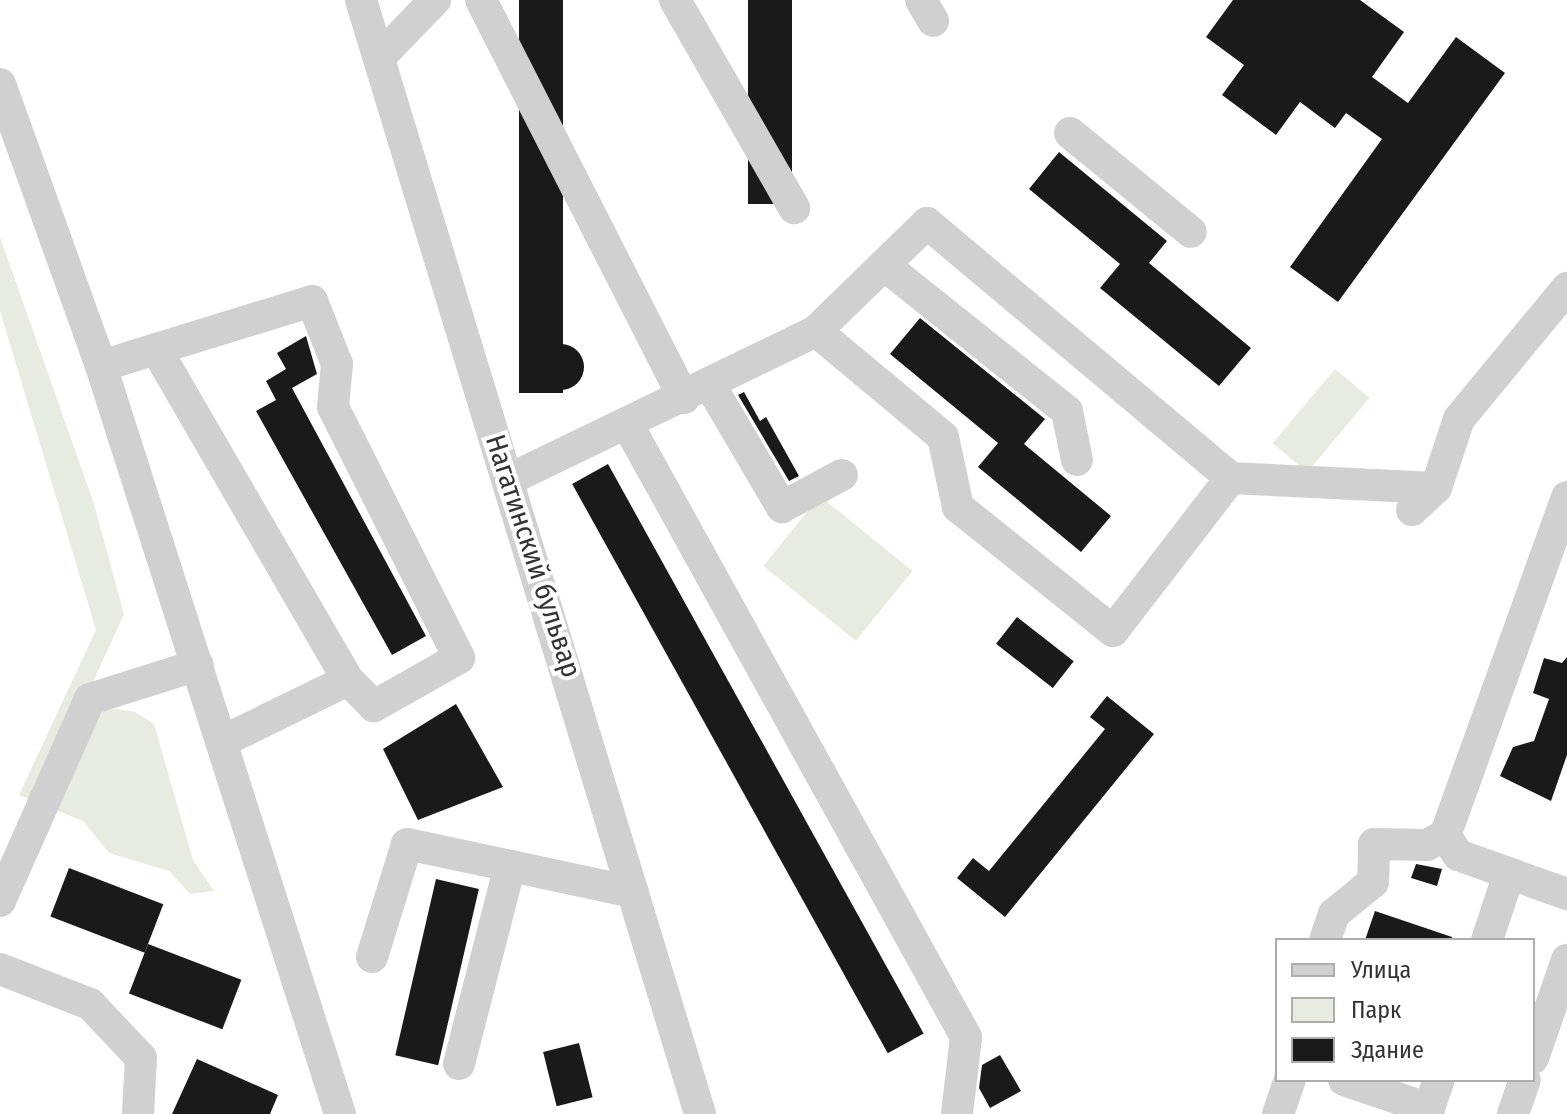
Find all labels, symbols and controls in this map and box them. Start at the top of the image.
street label: Нагатинский бульвар [478,430,588,682]
legend [1275,938,1535,1082]
text: Улица [1351,956,1411,984]
text: Парк [1351,996,1401,1024]
text: Здание [1351,1036,1424,1064]

